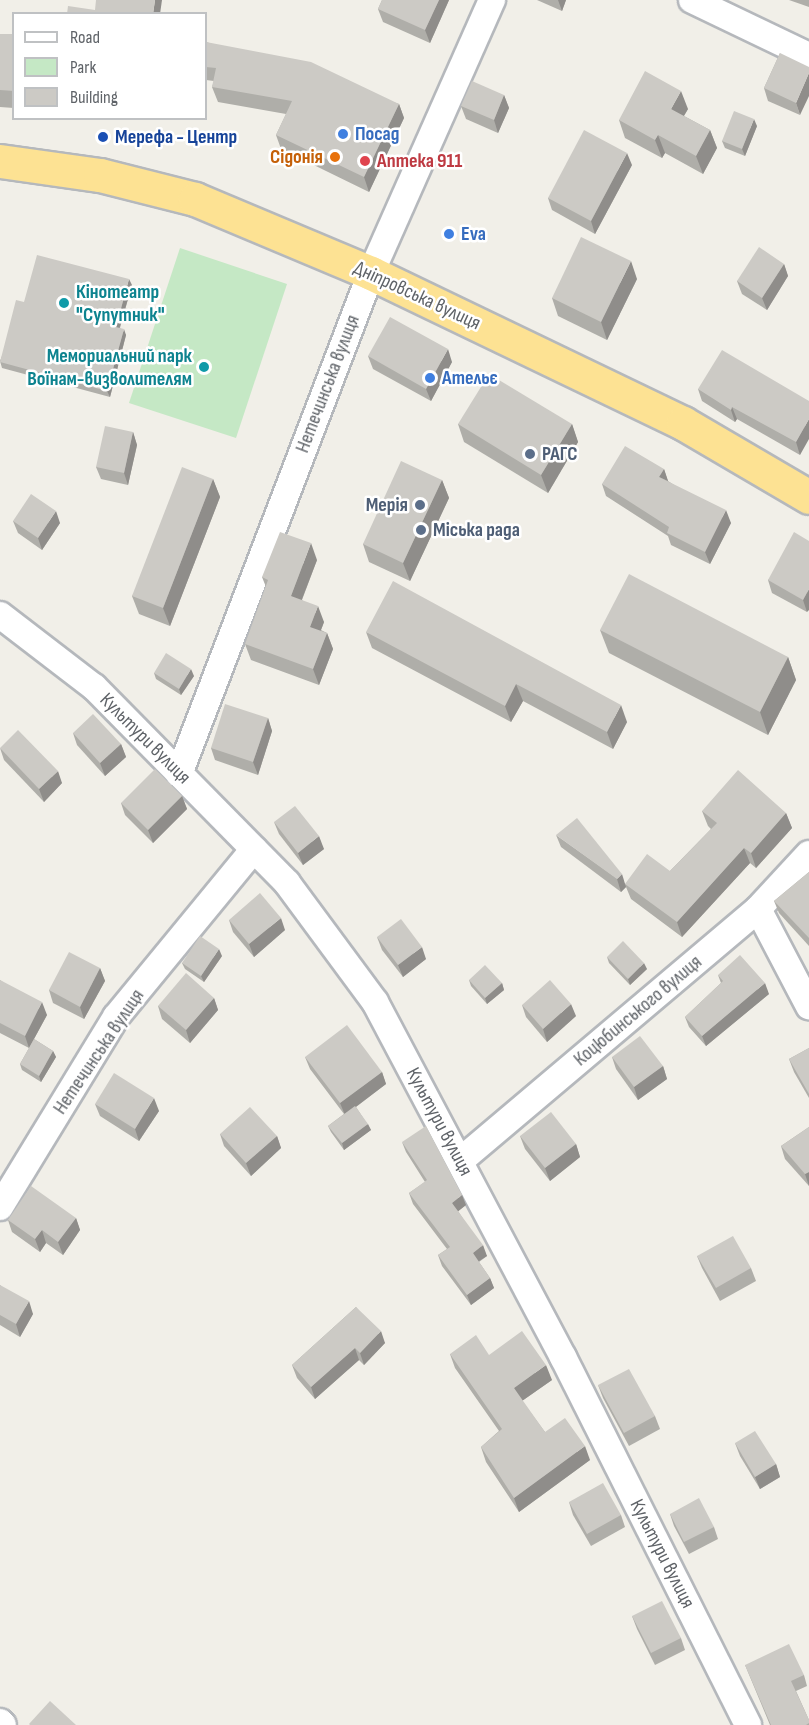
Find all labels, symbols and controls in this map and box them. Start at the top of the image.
legend [12,12,207,120]
text: Road [70,27,100,48]
text: Park [70,57,96,78]
text: Building [70,87,118,108]
place label: Посад [355,122,399,146]
place label: Мерефа - Центр [115,125,237,149]
marker: Посад [336,127,350,141]
marker: Мерефа - Центр [96,130,110,144]
place label: Сідонія [270,145,323,169]
place label: Аптека 911 [377,149,462,173]
marker: Сідонія [328,150,342,164]
marker: Аптека 911 [358,154,372,168]
place label: Eva [461,222,486,246]
marker: Eva [442,227,456,241]
street label: Дніпровська вулиця [350,256,484,336]
place label: Кінотеатр "Супутник" [76,280,165,327]
marker: Кінотеатр "Супутник" [57,296,71,310]
street label: Нетечинська вулиця [291,312,365,456]
place label: Мемориальний парк Воїнам-визволителям [27,344,192,391]
marker: Мемориальний парк Воїнам-визволителям [197,360,211,374]
place label: Ательє [442,366,498,390]
marker: Ательє [423,371,437,385]
place label: РАГС [542,442,577,466]
marker: РАГС [523,447,537,461]
place label: Мерія [366,493,408,517]
marker: Мерія [413,498,427,512]
place label: Міська рада [433,518,520,542]
marker: Міська рада [414,523,428,537]
street label: Культури вулиця [94,688,196,790]
street label: Коцюбинського вулиця [569,950,707,1072]
street label: Нетечинська вулиця [48,985,150,1119]
street label: Культури вулиця [400,1064,478,1180]
street label: Культури вулиця [624,1496,700,1612]

